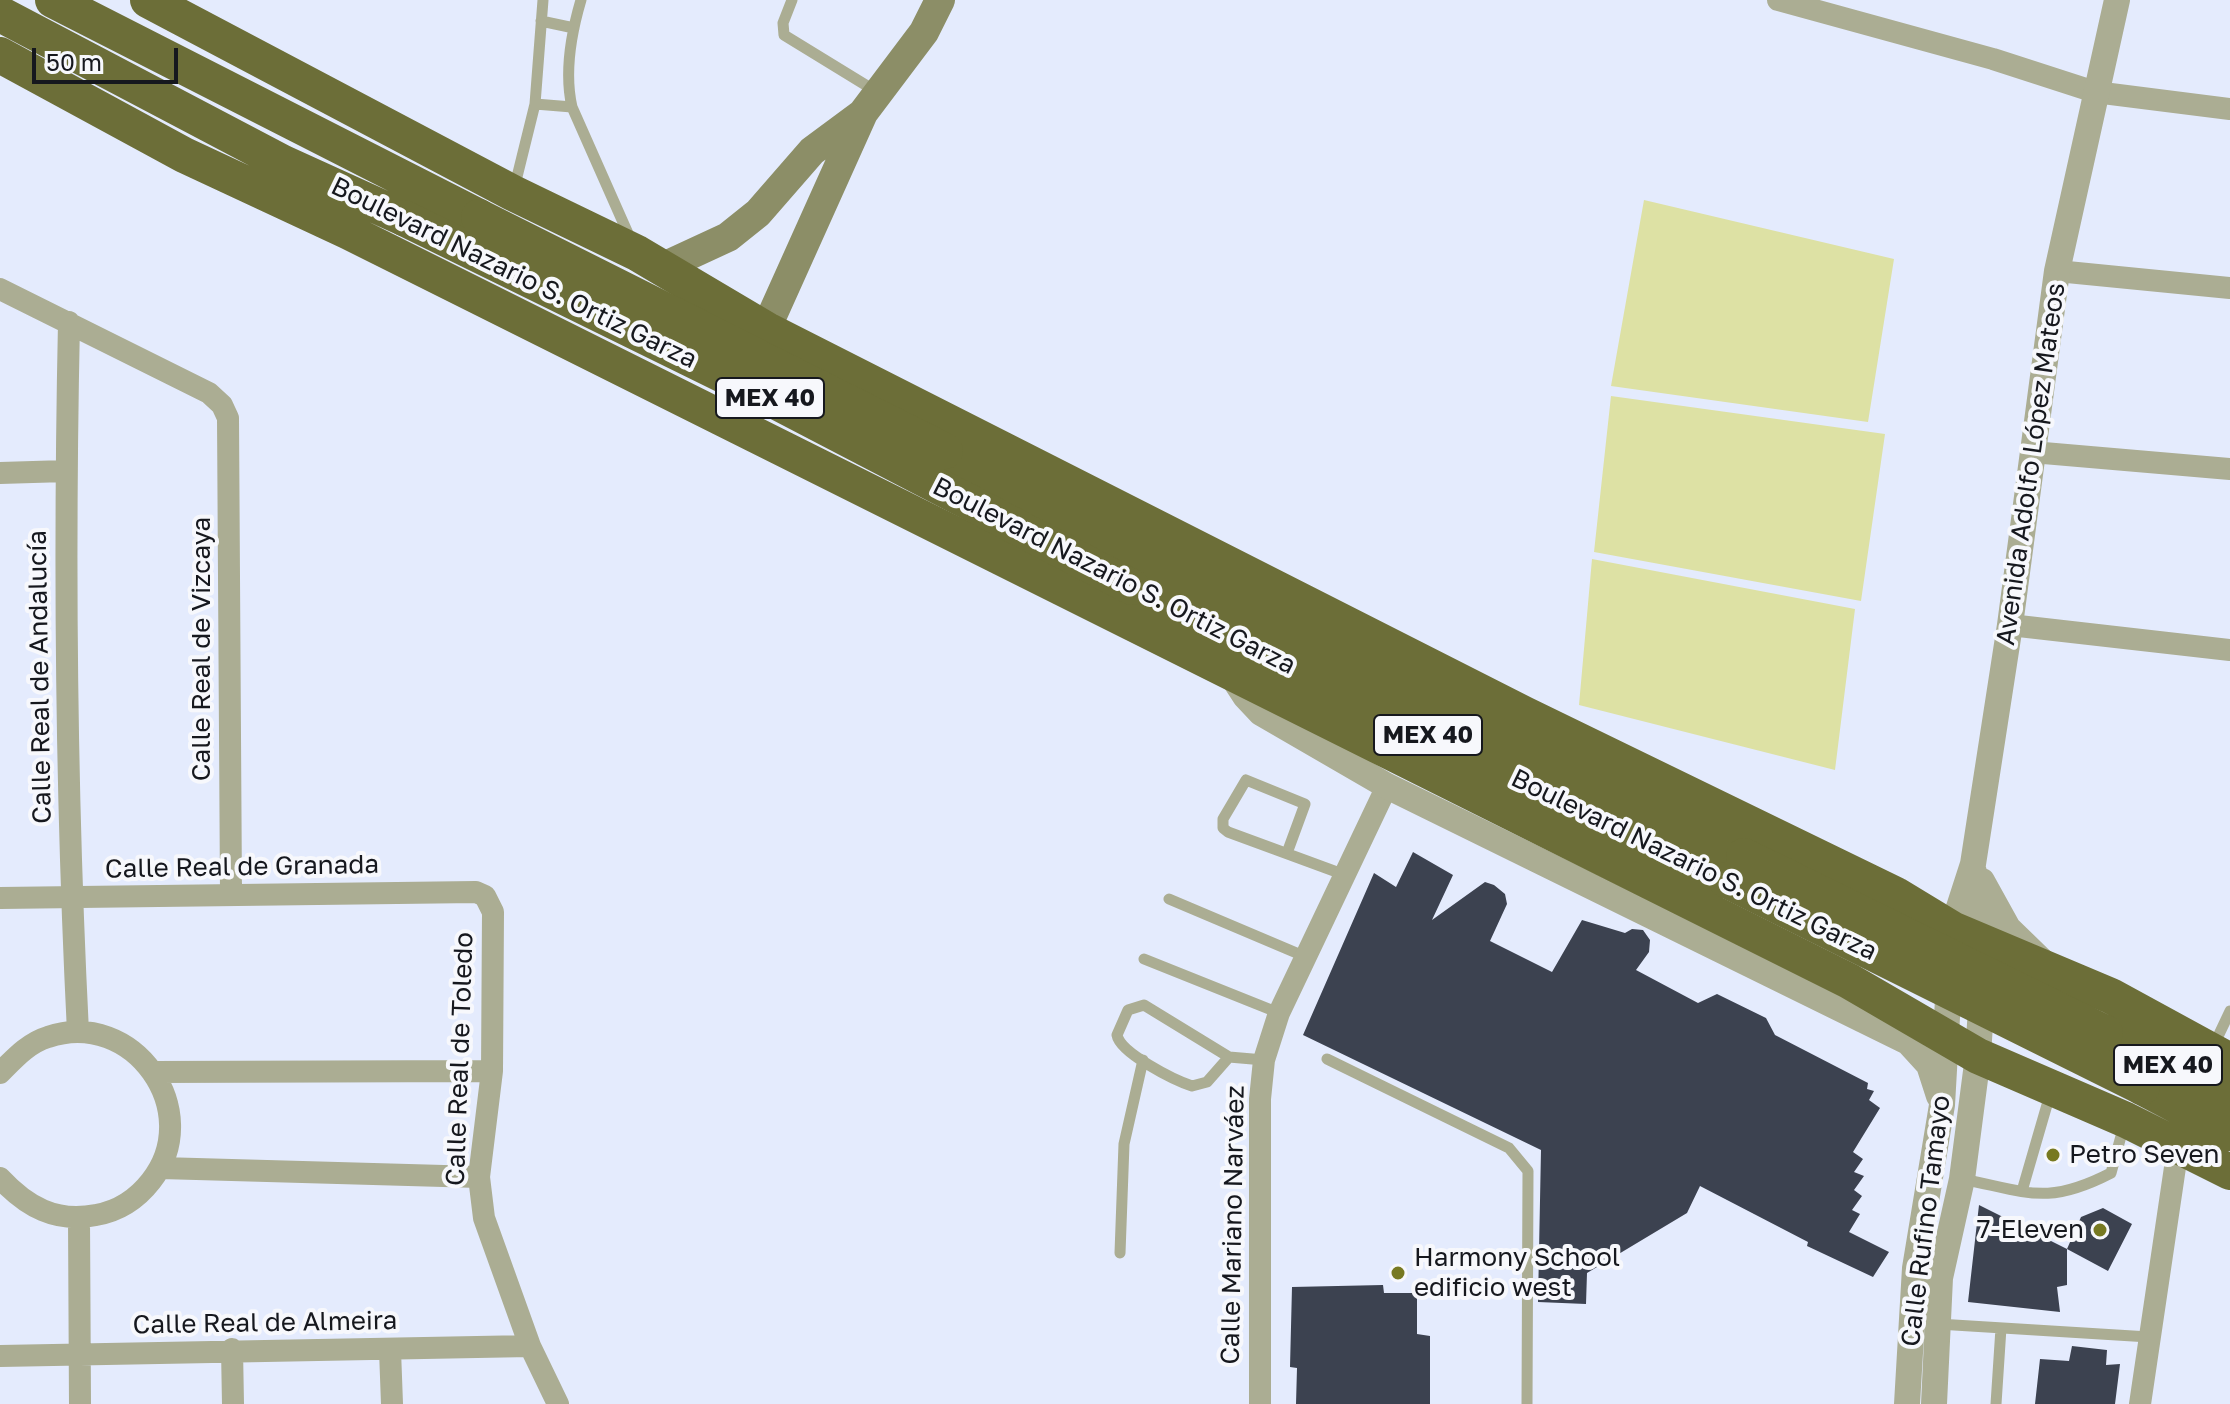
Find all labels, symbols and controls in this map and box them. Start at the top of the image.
scale bar [36,32,182,82]
text: 50 m [46,47,102,76]
street label: Boulevard Nazario S. Ortiz Garza [326,171,702,375]
street label: Avenida Adolfo López Mateos [1990,281,2072,647]
road number: MEX 40 [716,378,824,418]
street label: Boulevard Nazario S. Ortiz Garza [927,471,1301,681]
street label: Calle Real de Vizcaya [186,517,218,781]
street label: Calle Real de Andalucía [22,530,58,824]
road number: MEX 40 [1374,715,1482,755]
street label: Boulevard Nazario S. Ortiz Garza [1506,763,1882,967]
street label: Calle Real de Granada [105,849,379,885]
street label: Calle Real de Toledo [440,932,480,1186]
road number: MEX 40 [2114,1045,2222,1085]
street label: Calle Mariano Narváez [1215,1085,1251,1365]
street label: Calle Rufino Tamayo [1895,1094,1957,1348]
place label: Petro Seven [2069,1139,2220,1171]
marker: Petro Seven [2044,1146,2062,1164]
place label: 7-Eleven [1977,1214,2084,1246]
marker: 7-Eleven [2091,1221,2109,1239]
place label: Harmony School edificio west [1414,1242,1620,1304]
marker: Harmony School edificio west [1389,1264,1407,1282]
street label: Calle Real de Almeira [132,1305,398,1341]

